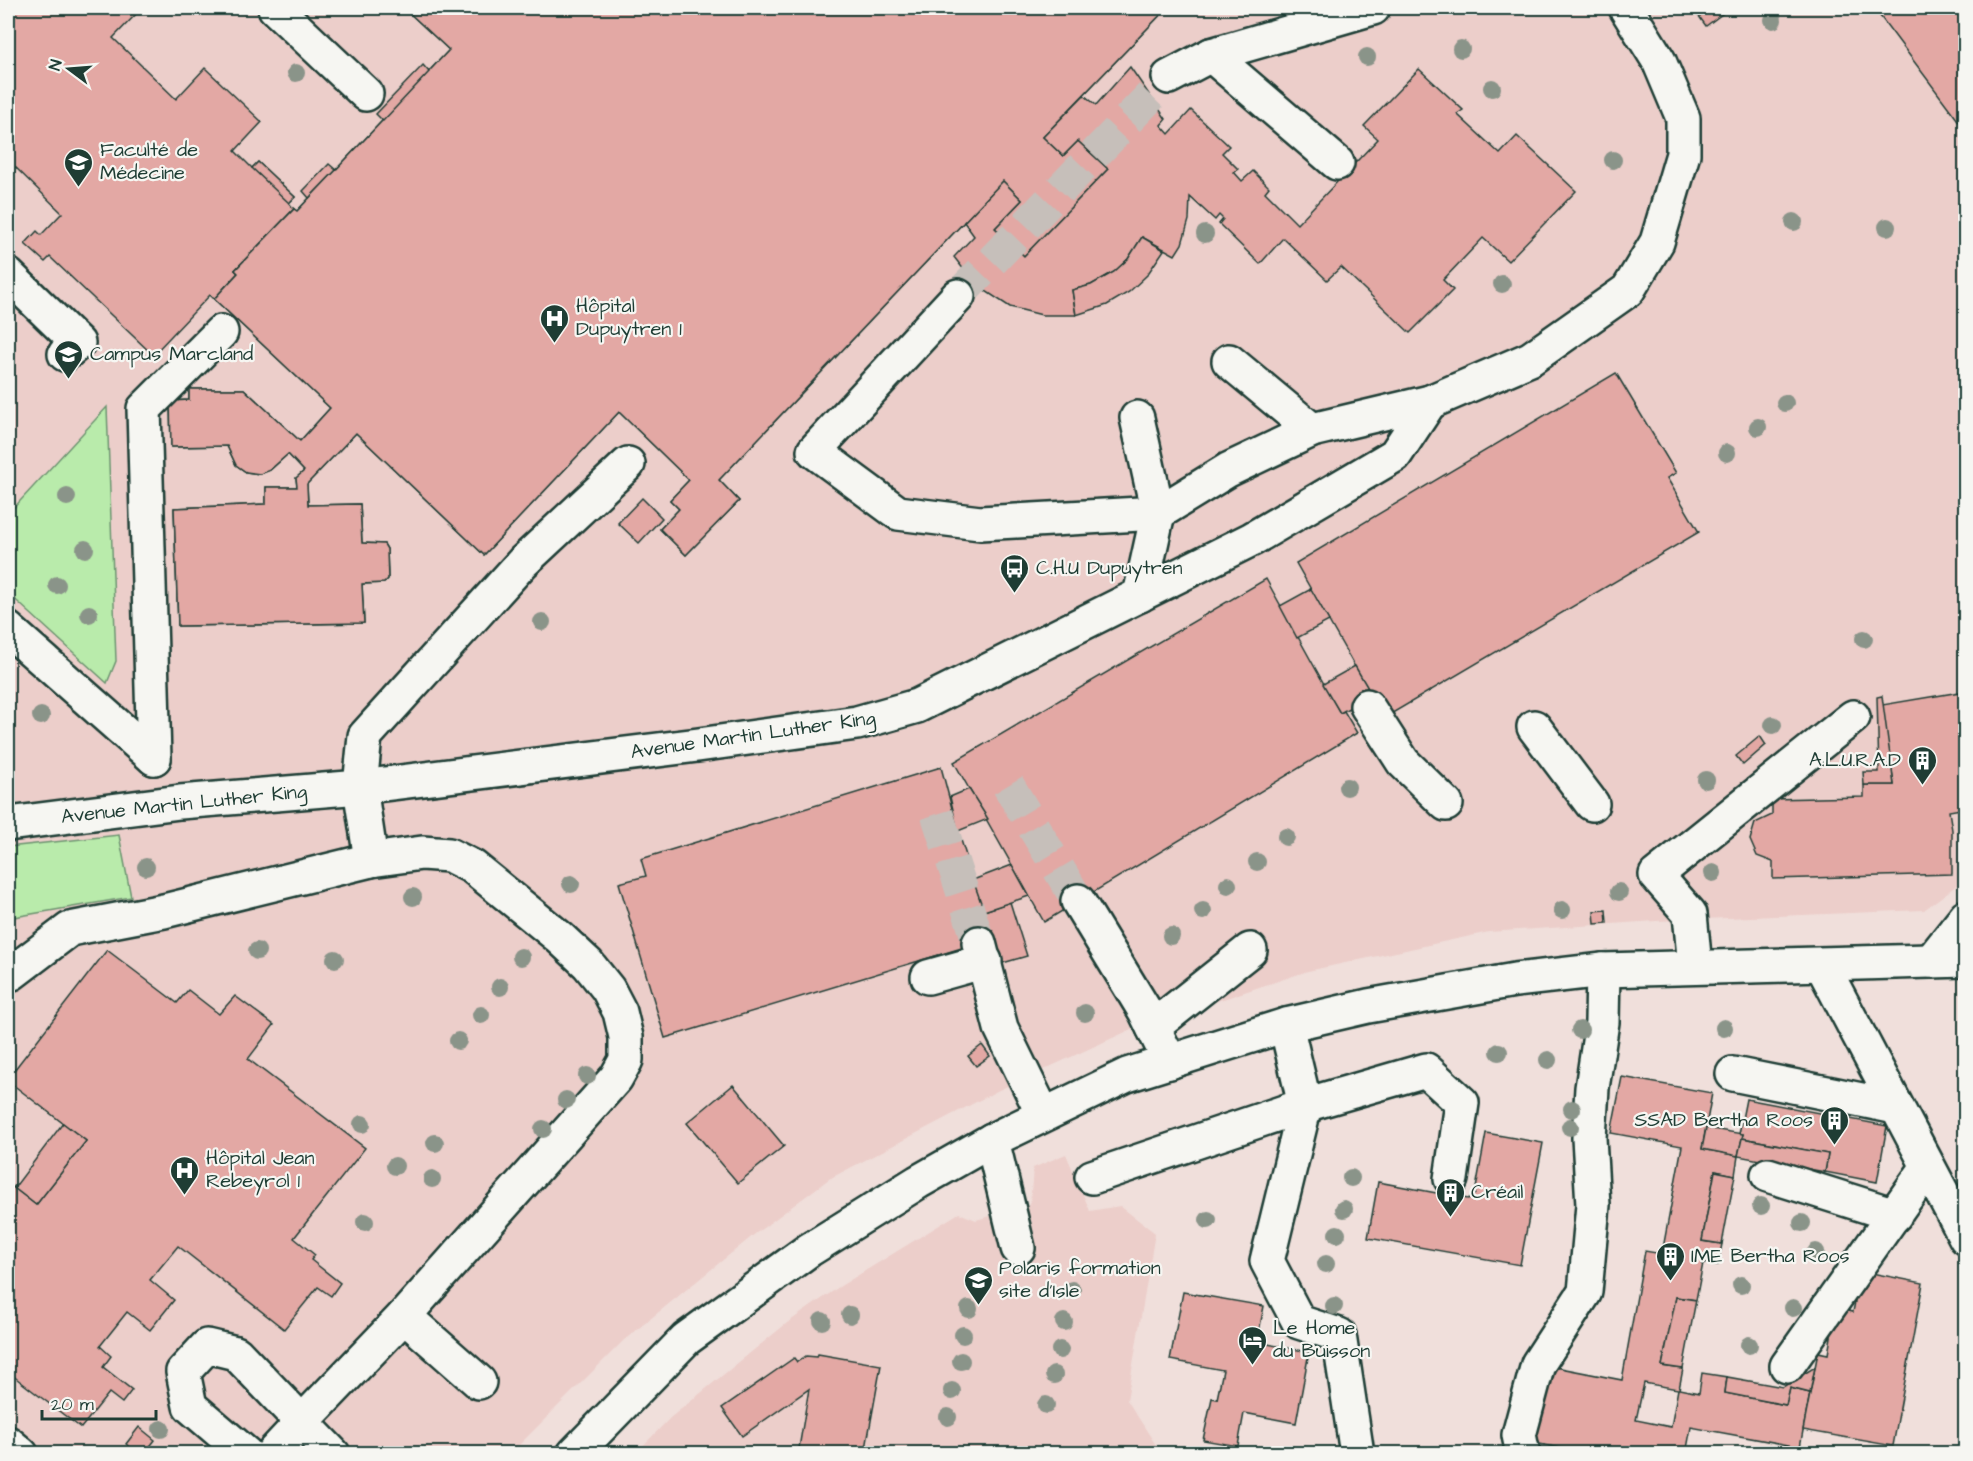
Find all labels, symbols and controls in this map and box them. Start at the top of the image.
north arrow [39,39,99,99]
text: N [44,57,67,73]
place label: Faculté de Médecine [100,136,198,187]
school or university icon: Faculté de Médecine [63,146,95,188]
place label: Hôpital Dupuytren 1 [576,292,682,344]
hospital icon: Hôpital Dupuytren 1 [539,302,571,344]
school or university icon: Campus Marcland [53,338,85,380]
place label: Campus Marcland [90,340,253,368]
bus stop icon: C.H.U Dupuytren [999,552,1031,594]
place label: C.H.U Dupuytren [1036,554,1182,583]
street label: Avenue Martin Luther King [629,704,877,767]
building icon: A.L.U.R.A.D [1906,744,1938,786]
place label: A.L.U.R.A.D [1809,746,1901,774]
street label: Avenue Martin Luther King [60,777,308,832]
building icon: SSAD Bertha Roos [1818,1104,1850,1146]
place label: SSAD Bertha Roos [1634,1106,1813,1134]
place label: Hôpital Jean Rebeyrol 1 [206,1144,315,1196]
hospital icon: Hôpital Jean Rebeyrol 1 [169,1154,201,1196]
building icon: Créail [1434,1176,1466,1218]
place label: Créail [1471,1178,1523,1206]
building icon: IME Bertha Roos [1654,1240,1686,1282]
place label: IME Bertha Roos [1691,1242,1849,1270]
place label: Polaris formation site d'Isle [999,1254,1161,1305]
school or university icon: Polaris formation site d'Isle [962,1264,994,1306]
place label: Le Home du Buisson [1273,1314,1370,1365]
hotel icon: Le Home du Buisson [1236,1324,1268,1366]
scale bar [42,1383,156,1421]
text: 20 m [51,1392,94,1417]

